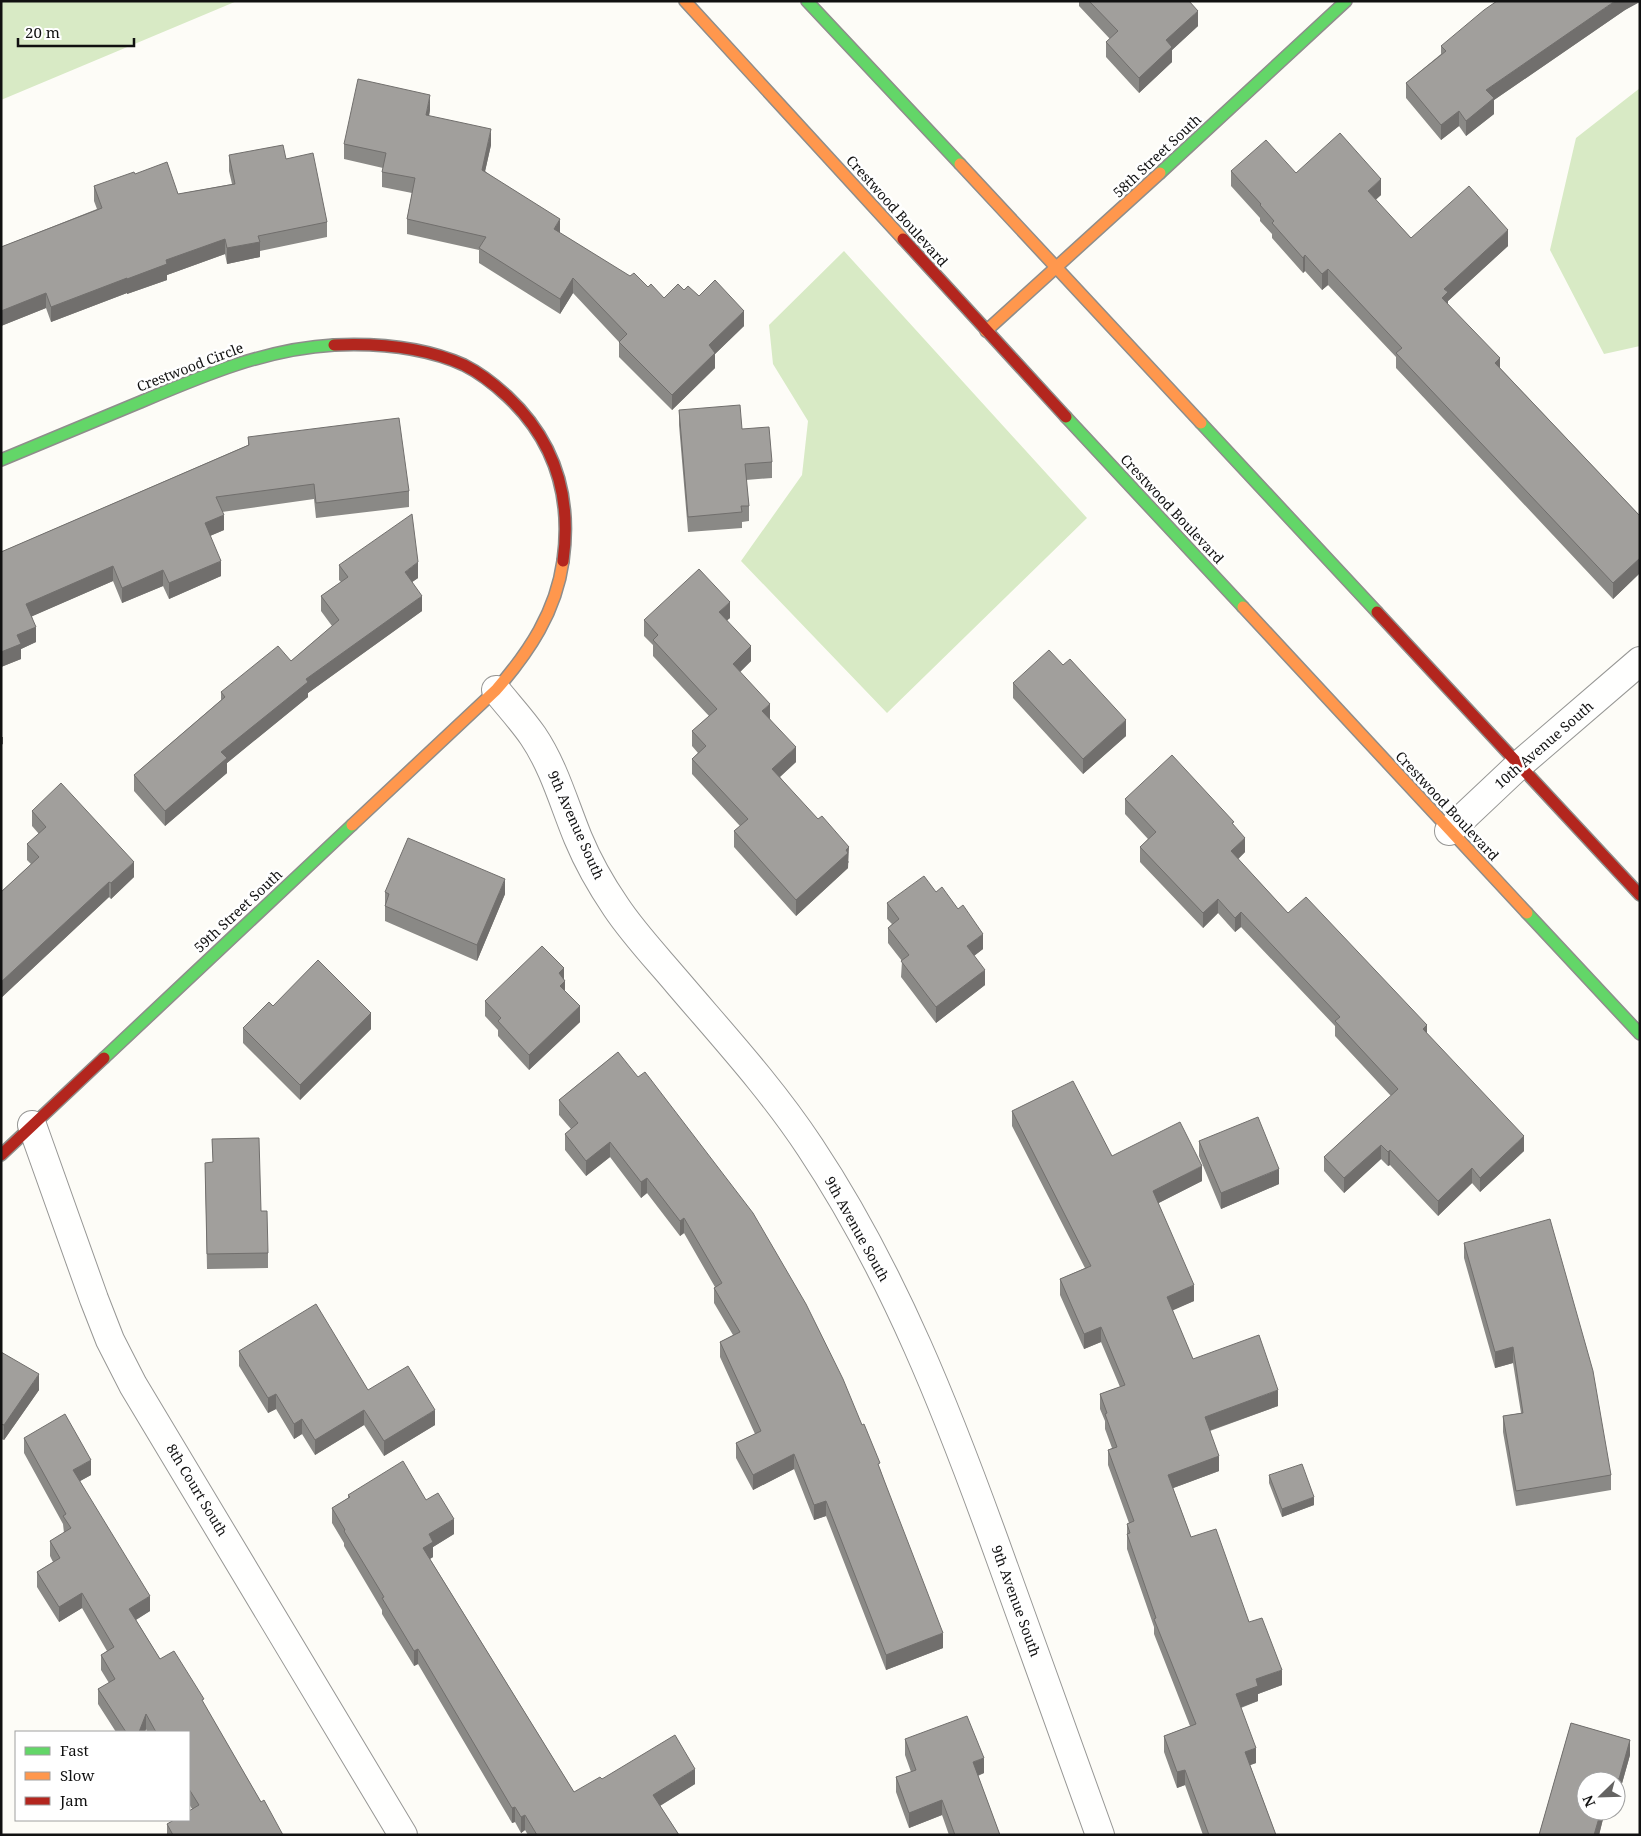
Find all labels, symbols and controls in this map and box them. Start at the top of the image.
scale bar [18,15,134,47]
text: 20 m [25,22,60,42]
street label: 58th Street South [1108,110,1205,202]
street label: Crestwood Boulevard [842,151,953,271]
street label: Crestwood Circle [134,337,246,396]
street label: Crestwood Boulevard [1116,450,1229,568]
street label: 10th Avenue South [1490,696,1597,793]
street label: Crestwood Boulevard [1391,747,1504,865]
street label: 9th Avenue South [544,767,609,882]
street label: 59th Street South [189,865,286,957]
street label: 9th Avenue South [821,1173,894,1285]
street label: 8th Court South [162,1440,233,1539]
street label: 9th Avenue South [987,1542,1046,1659]
legend [15,1731,190,1821]
text: Fast [60,1740,89,1760]
text: Slow [60,1765,94,1785]
north arrow [1576,1771,1626,1821]
text: Jam [59,1790,88,1810]
text: N [1578,1792,1599,1810]

